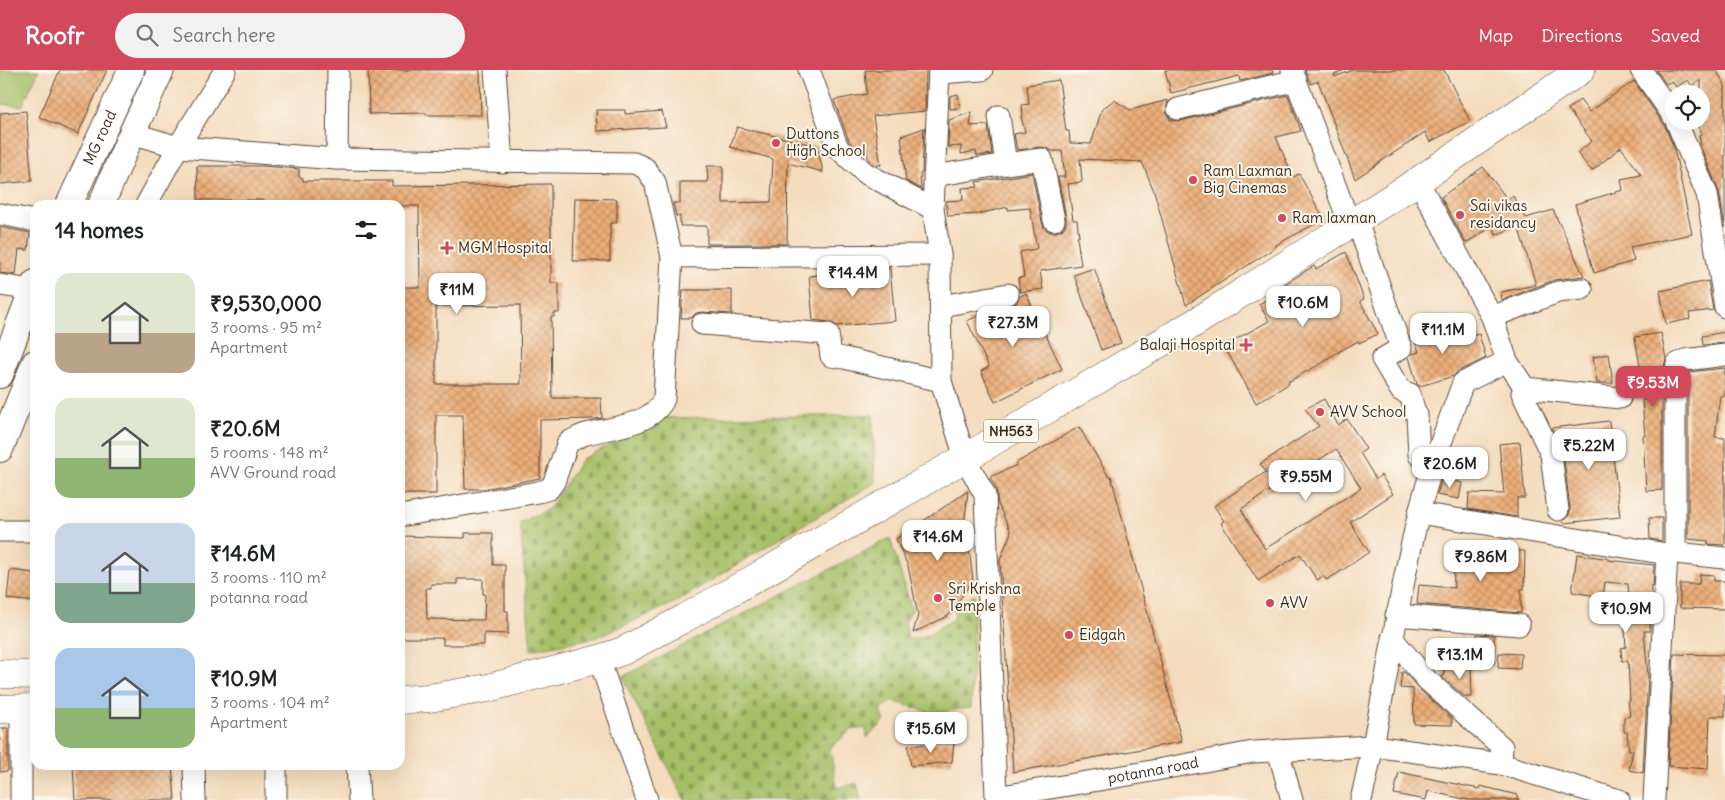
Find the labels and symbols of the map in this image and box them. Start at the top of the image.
street label: MG road [79,107,120,168]
place label: Duttons High School [786,124,866,160]
marker: Duttons High School [770,137,782,149]
place label: Ram Laxman Big Cinemas [1203,161,1292,197]
marker: Ram Laxman Big Cinemas [1187,174,1199,186]
place label: Sai vikas residancy [1470,196,1536,232]
place label: Ram laxman [1292,208,1377,227]
marker: Sai vikas residancy [1454,209,1466,221]
marker: Ram laxman [1276,212,1288,224]
place label: MGM Hospital [458,238,552,257]
marker: MGM Hospital [440,241,454,255]
pin: ₹14.4M [812,256,894,298]
pin: ₹11M [427,272,487,315]
pin: ₹10.6M [1262,286,1344,328]
pin: ₹27.3M [972,306,1054,348]
pin: ₹11.1M [1402,312,1484,355]
place label: Balaji Hospital [1139,335,1235,354]
marker: Balaji Hospital [1239,338,1253,352]
pin: ₹9.53M [1612,366,1694,408]
place label: AVV School [1330,402,1406,421]
marker: AVV School [1314,406,1326,418]
road number: NH563 [984,420,1038,442]
pin: ₹5.22M [1548,428,1630,471]
pin: ₹20.6M [1409,446,1491,489]
pin: ₹9.55M [1265,460,1347,502]
pin: ₹14.6M [897,520,979,562]
pin: ₹9.86M [1440,540,1522,582]
place label: Sri Krishna Temple [948,579,1021,615]
marker: Sri Krishna Temple [932,592,944,604]
pin: ₹10.9M [1585,592,1667,634]
place label: AVV [1280,593,1308,612]
marker: AVV [1264,597,1276,609]
place label: Eidgah [1079,625,1126,644]
marker: Eidgah [1063,629,1075,641]
pin: ₹13.1M [1419,638,1501,680]
pin: ₹15.6M [890,712,972,754]
street label: potanna road [1106,752,1200,787]

